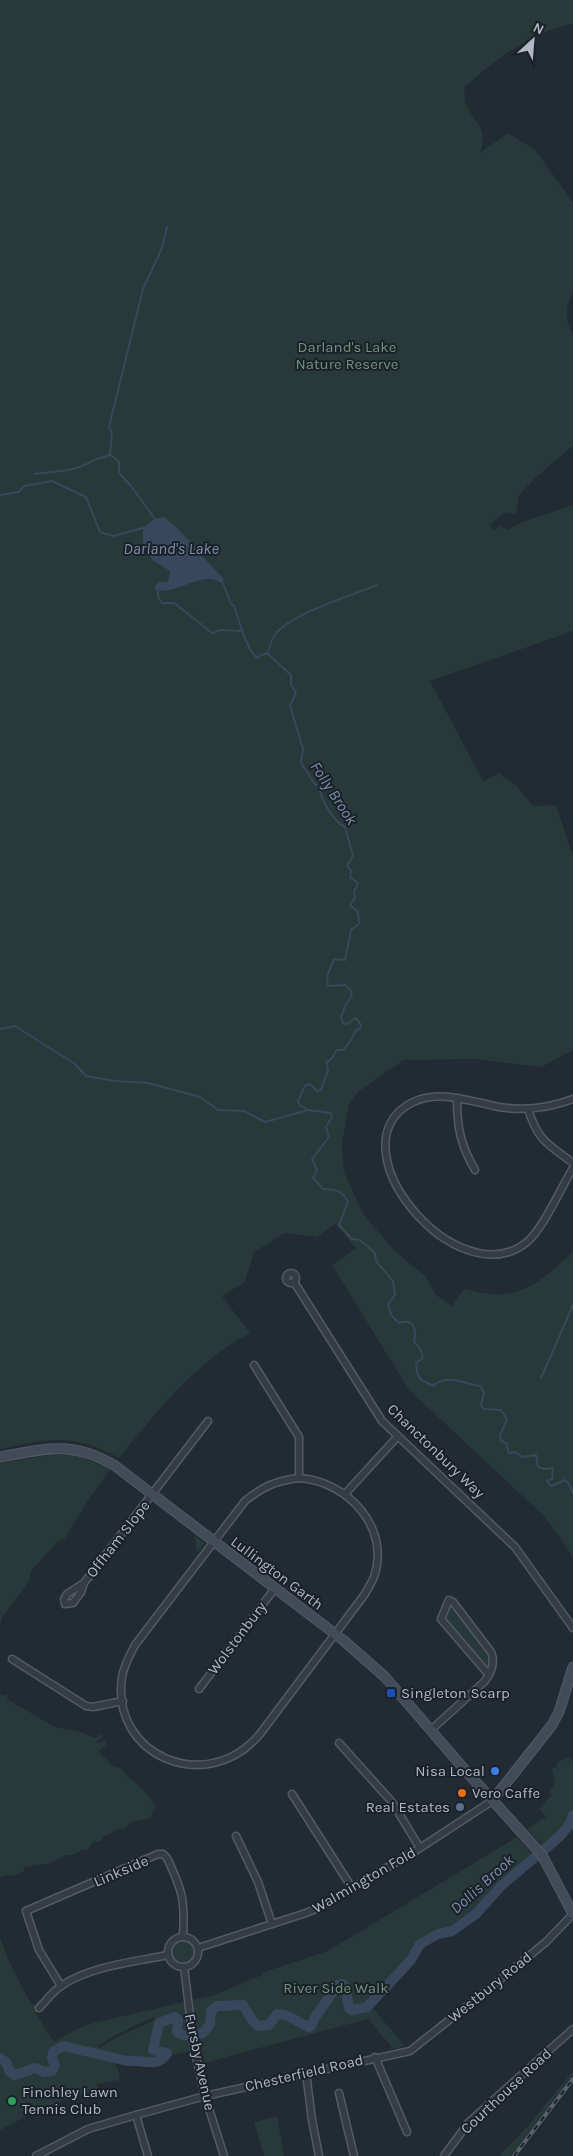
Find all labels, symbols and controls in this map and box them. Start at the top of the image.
north arrow [508,15,558,65]
text: N [530,19,547,39]
park label: Darland's Lake Nature Reserve [295,338,399,373]
water label: Darland's Lake [123,539,219,558]
water label: Folly Brook [306,758,362,829]
street label: Chanctonbury Way [384,1400,488,1502]
street label: Offham Slope [82,1497,154,1581]
street label: Lullington Garth [227,1532,327,1614]
street label: Wolstonbury [204,1598,270,1678]
place label: Singleton Scarp [401,1684,510,1702]
marker: Singleton Scarp [385,1687,397,1699]
place label: Nisa Local [415,1762,485,1780]
marker: Nisa Local [489,1765,501,1777]
place label: Vero Caffe [472,1784,540,1802]
marker: Vero Caffe [456,1787,468,1799]
place label: Real Estates [366,1798,450,1816]
marker: Real Estates [454,1801,466,1813]
street label: Walmington Fold [309,1843,419,1917]
water label: Dollis Brook [446,1850,518,1918]
street label: Linkside [91,1851,151,1891]
street label: Westbury Road [444,1948,536,2026]
park label: River Side Walk [283,1979,389,1997]
street label: Fursby Avenue [181,2012,219,2112]
street label: Courthouse Road [457,2044,555,2138]
street label: Chesterfield Road [243,2051,365,2095]
place label: Finchley Lawn Tennis Club [22,2083,118,2118]
marker: Finchley Lawn Tennis Club [6,2095,18,2107]

